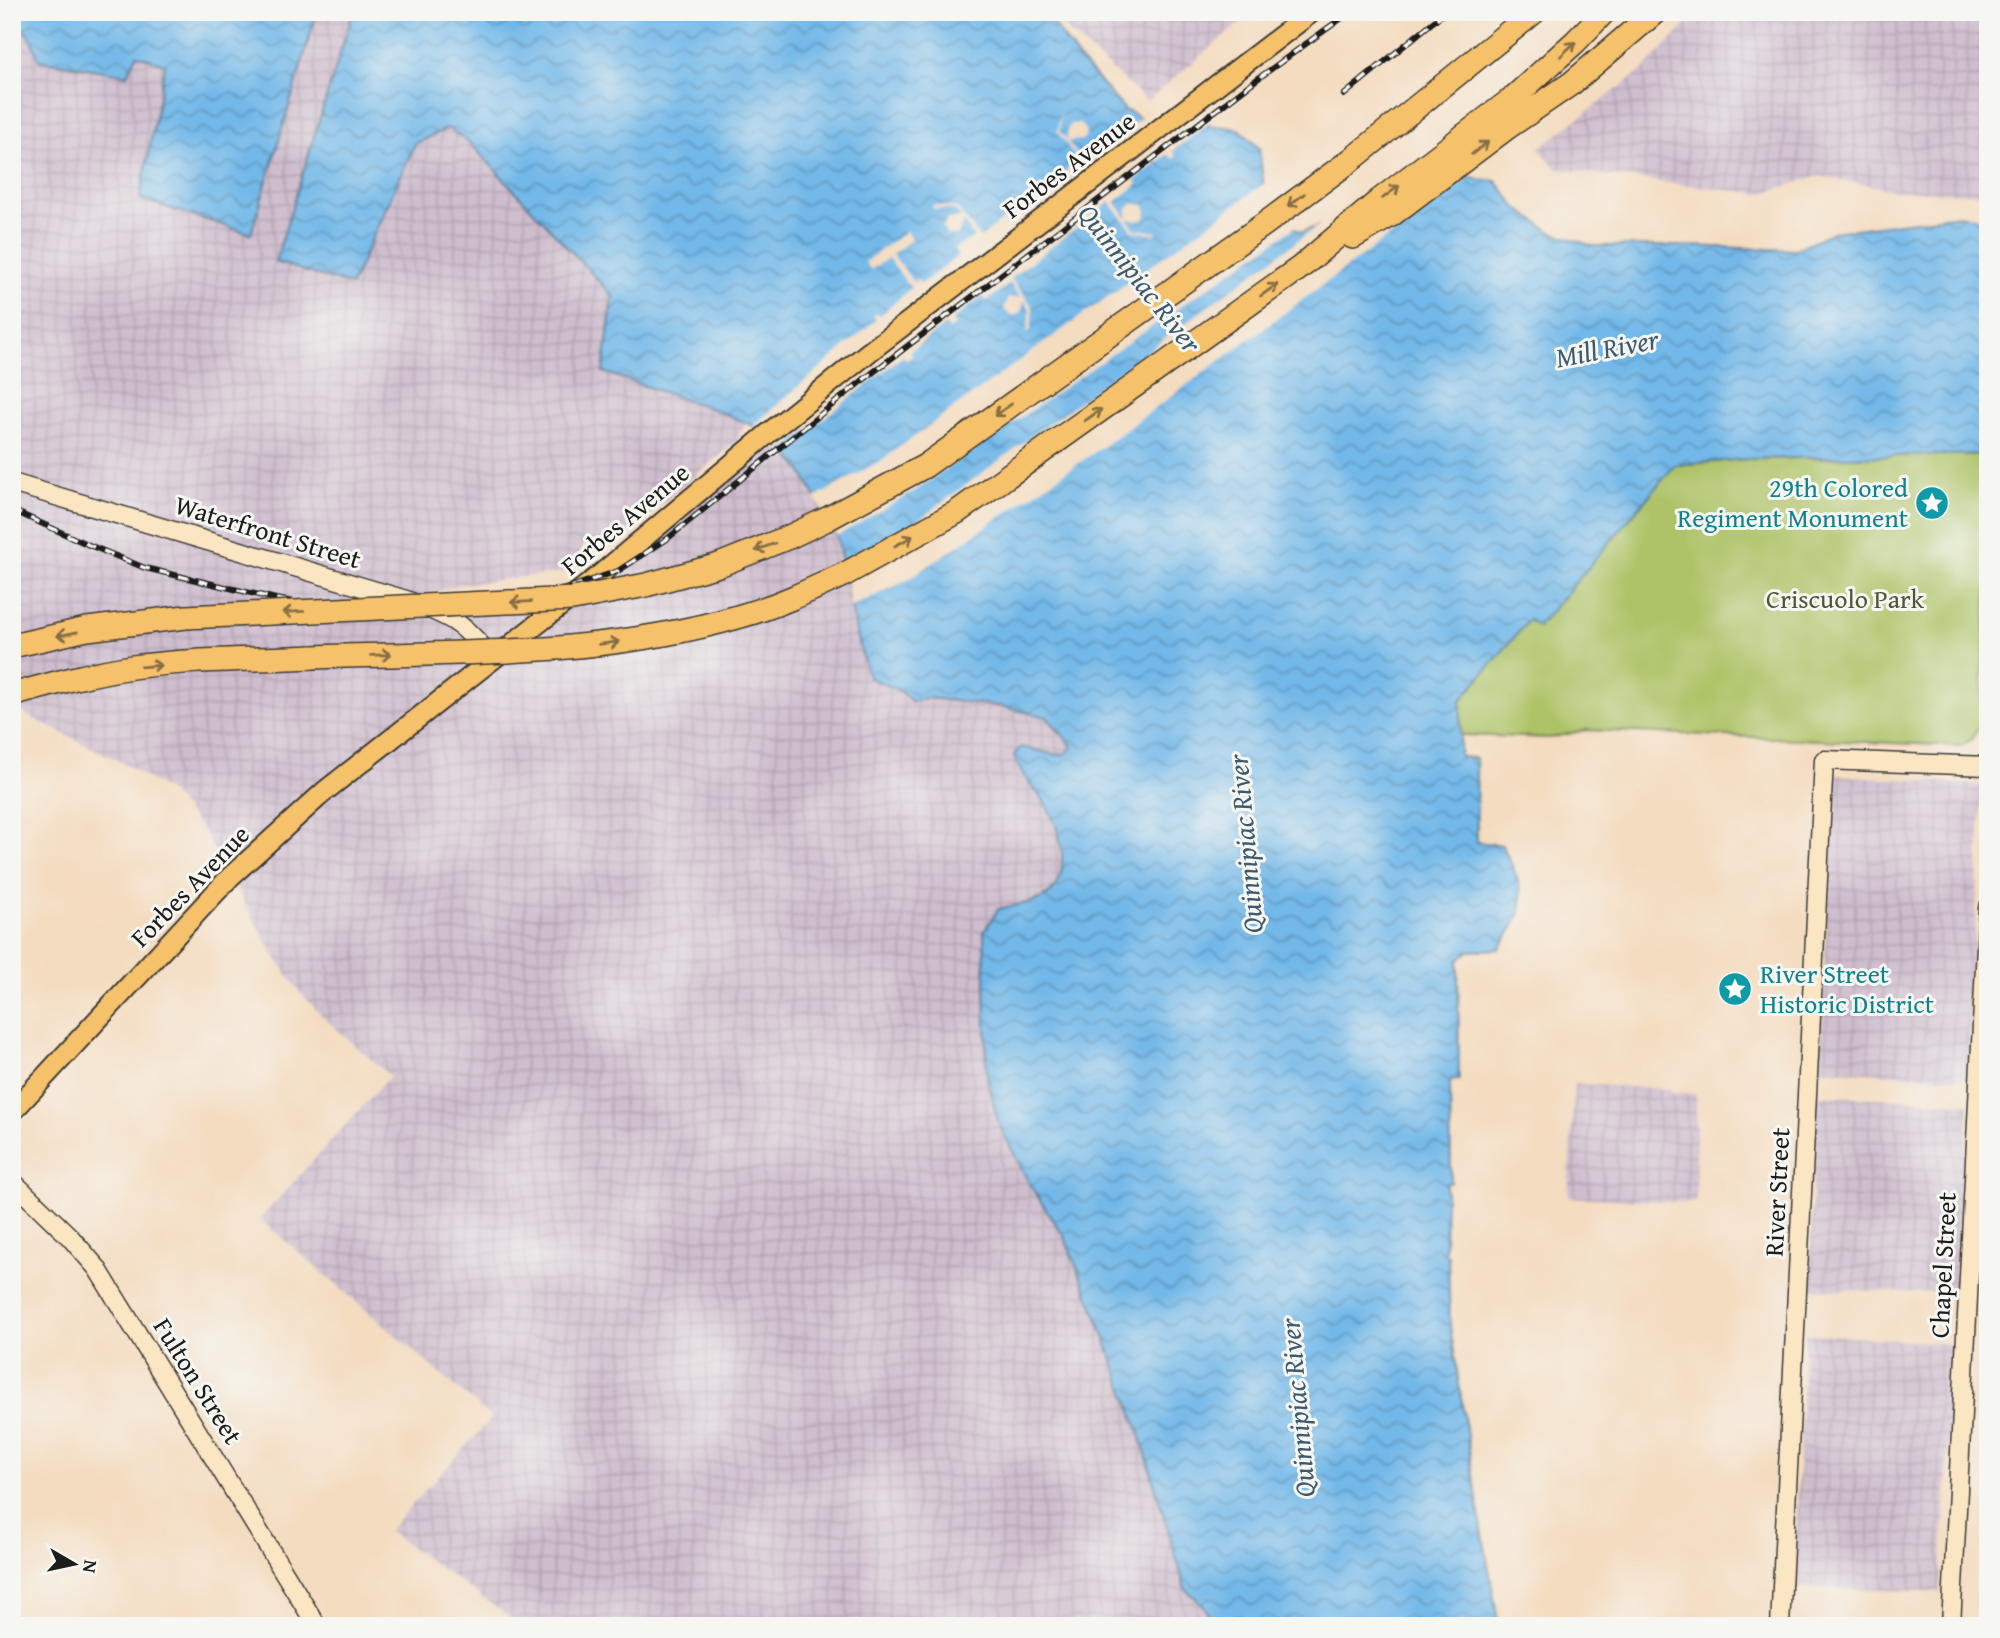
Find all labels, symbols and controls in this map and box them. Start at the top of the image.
one-way arrow [1559,40,1576,57]
street label: Forbes Avenue [994,102,1143,227]
one-way arrow [1471,140,1489,155]
one-way arrow [1382,184,1400,199]
one-way arrow [1287,193,1306,208]
water label: Quinnipiac River [1069,194,1213,362]
one-way arrow [1259,283,1278,297]
water label: Mill River [1552,317,1663,378]
one-way arrow [994,403,1013,417]
one-way arrow [1083,408,1102,422]
street label: Forbes Avenue [552,453,697,584]
place label: 29th Colored Regiment Monument [1677,468,1908,537]
place icon: 29th Colored Regiment Monument [1913,484,1951,522]
street label: Waterfront Street [170,485,366,578]
one-way arrow [894,534,914,548]
one-way arrow [755,541,776,554]
park label: Criscuolo Park [1766,579,1925,618]
one-way arrow [509,595,532,608]
one-way arrow [282,605,305,618]
one-way arrow [56,627,79,641]
one-way arrow [597,636,619,649]
one-way arrow [370,648,393,661]
one-way arrow [139,659,161,672]
water label: Quinnipiac River [1216,751,1273,935]
street label: Forbes Avenue [121,816,258,956]
place label: River Street Historic District [1760,954,1934,1023]
place icon: River Street Historic District [1716,970,1754,1008]
street label: River Street [1754,1127,1799,1257]
street label: Chapel Street [1919,1191,1966,1339]
street label: Fulton Street [144,1310,253,1452]
water label: Quinnipiac River [1268,1315,1325,1499]
north arrow [38,1530,108,1600]
text: N [76,1558,106,1575]

